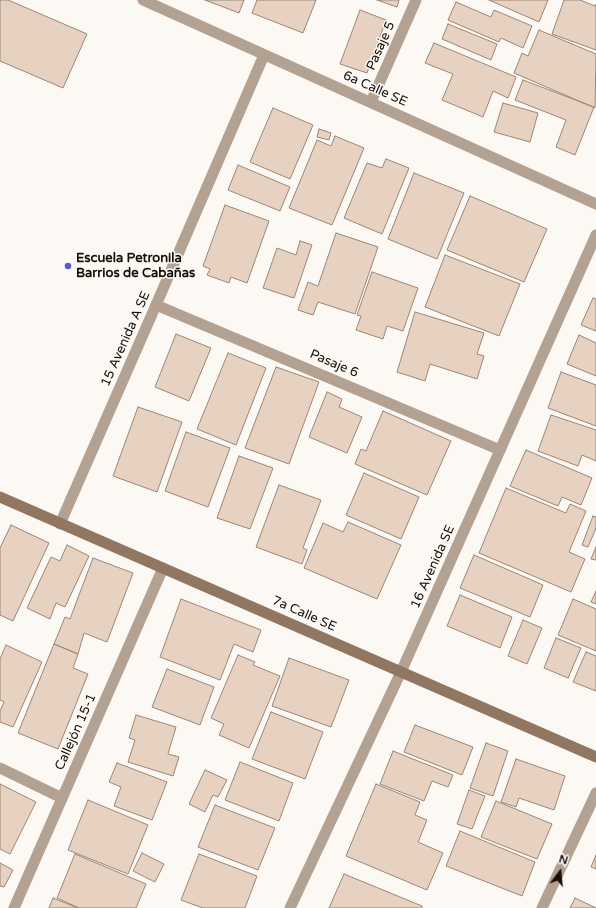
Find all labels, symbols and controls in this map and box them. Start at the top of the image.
street label: Pasaje 5 [363,19,399,73]
street label: 6a Calle SE [340,68,410,110]
place label: Escuela Petronila Barrios de Cabañas [76,251,195,282]
marker: Escuela Petronila Barrios de Cabañas [63,261,73,271]
street label: 15 Avenida A SE [98,289,154,389]
street label: Pasaje 6 [307,347,361,381]
street label: 16 Avenida SE [408,523,458,611]
street label: 7a Calle SE [269,593,339,635]
street label: Callejón 15-1 [52,691,100,773]
north arrow [540,852,580,892]
text: N [557,853,569,867]

